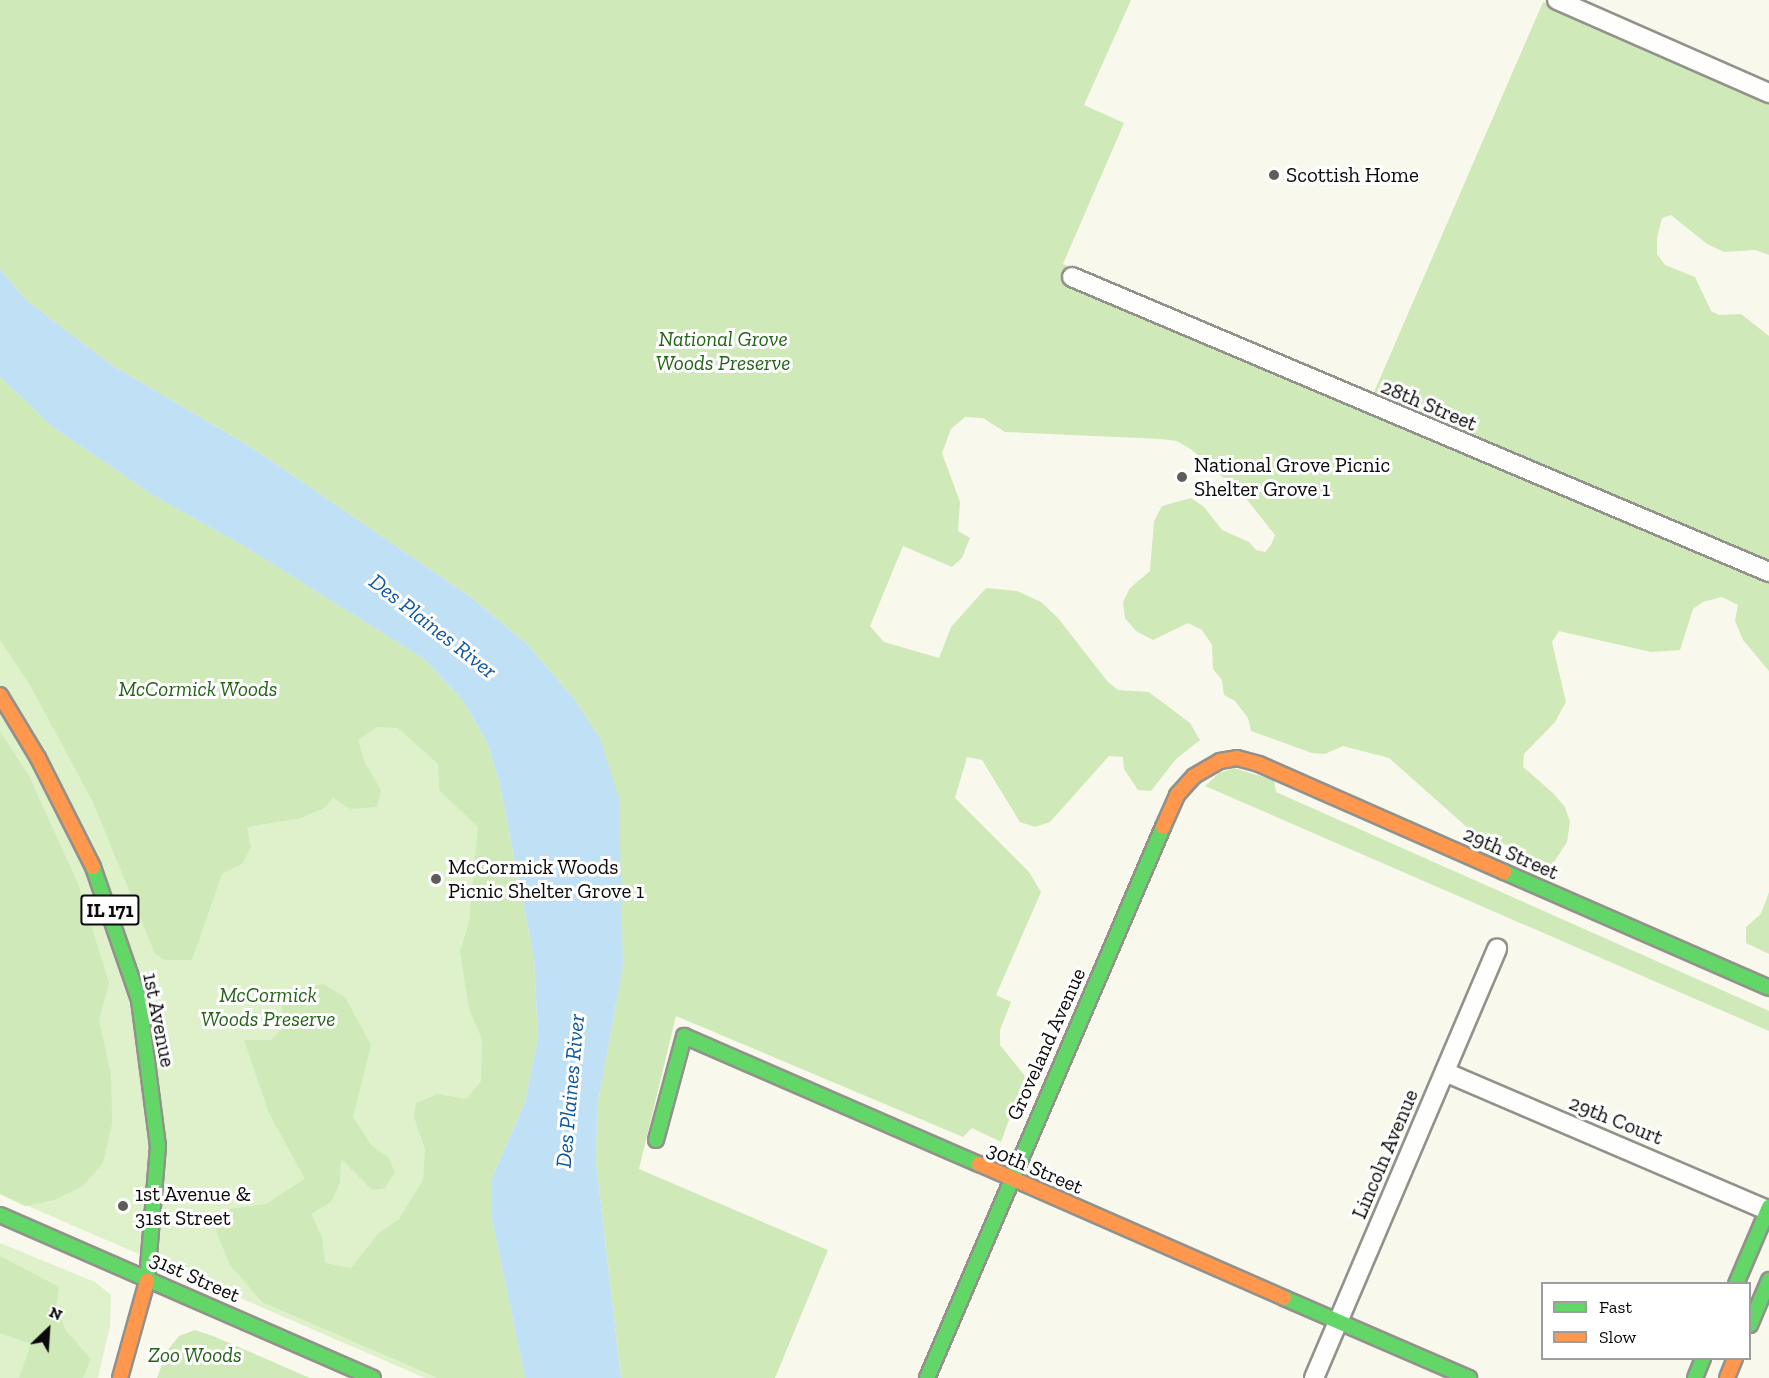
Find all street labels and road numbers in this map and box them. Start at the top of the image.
street label: 28th Street [1377,374,1481,436]
street label: 29th Street [1459,821,1563,885]
road number: IL 171 [80,893,140,927]
street label: Groveland Avenue [1001,964,1091,1124]
street label: 1st Avenue [137,970,181,1070]
street label: Lincoln Avenue [1346,1085,1424,1223]
street label: 29th Court [1565,1090,1667,1150]
street label: 30th Street [983,1136,1087,1200]
street label: 31st Street [146,1246,244,1308]

